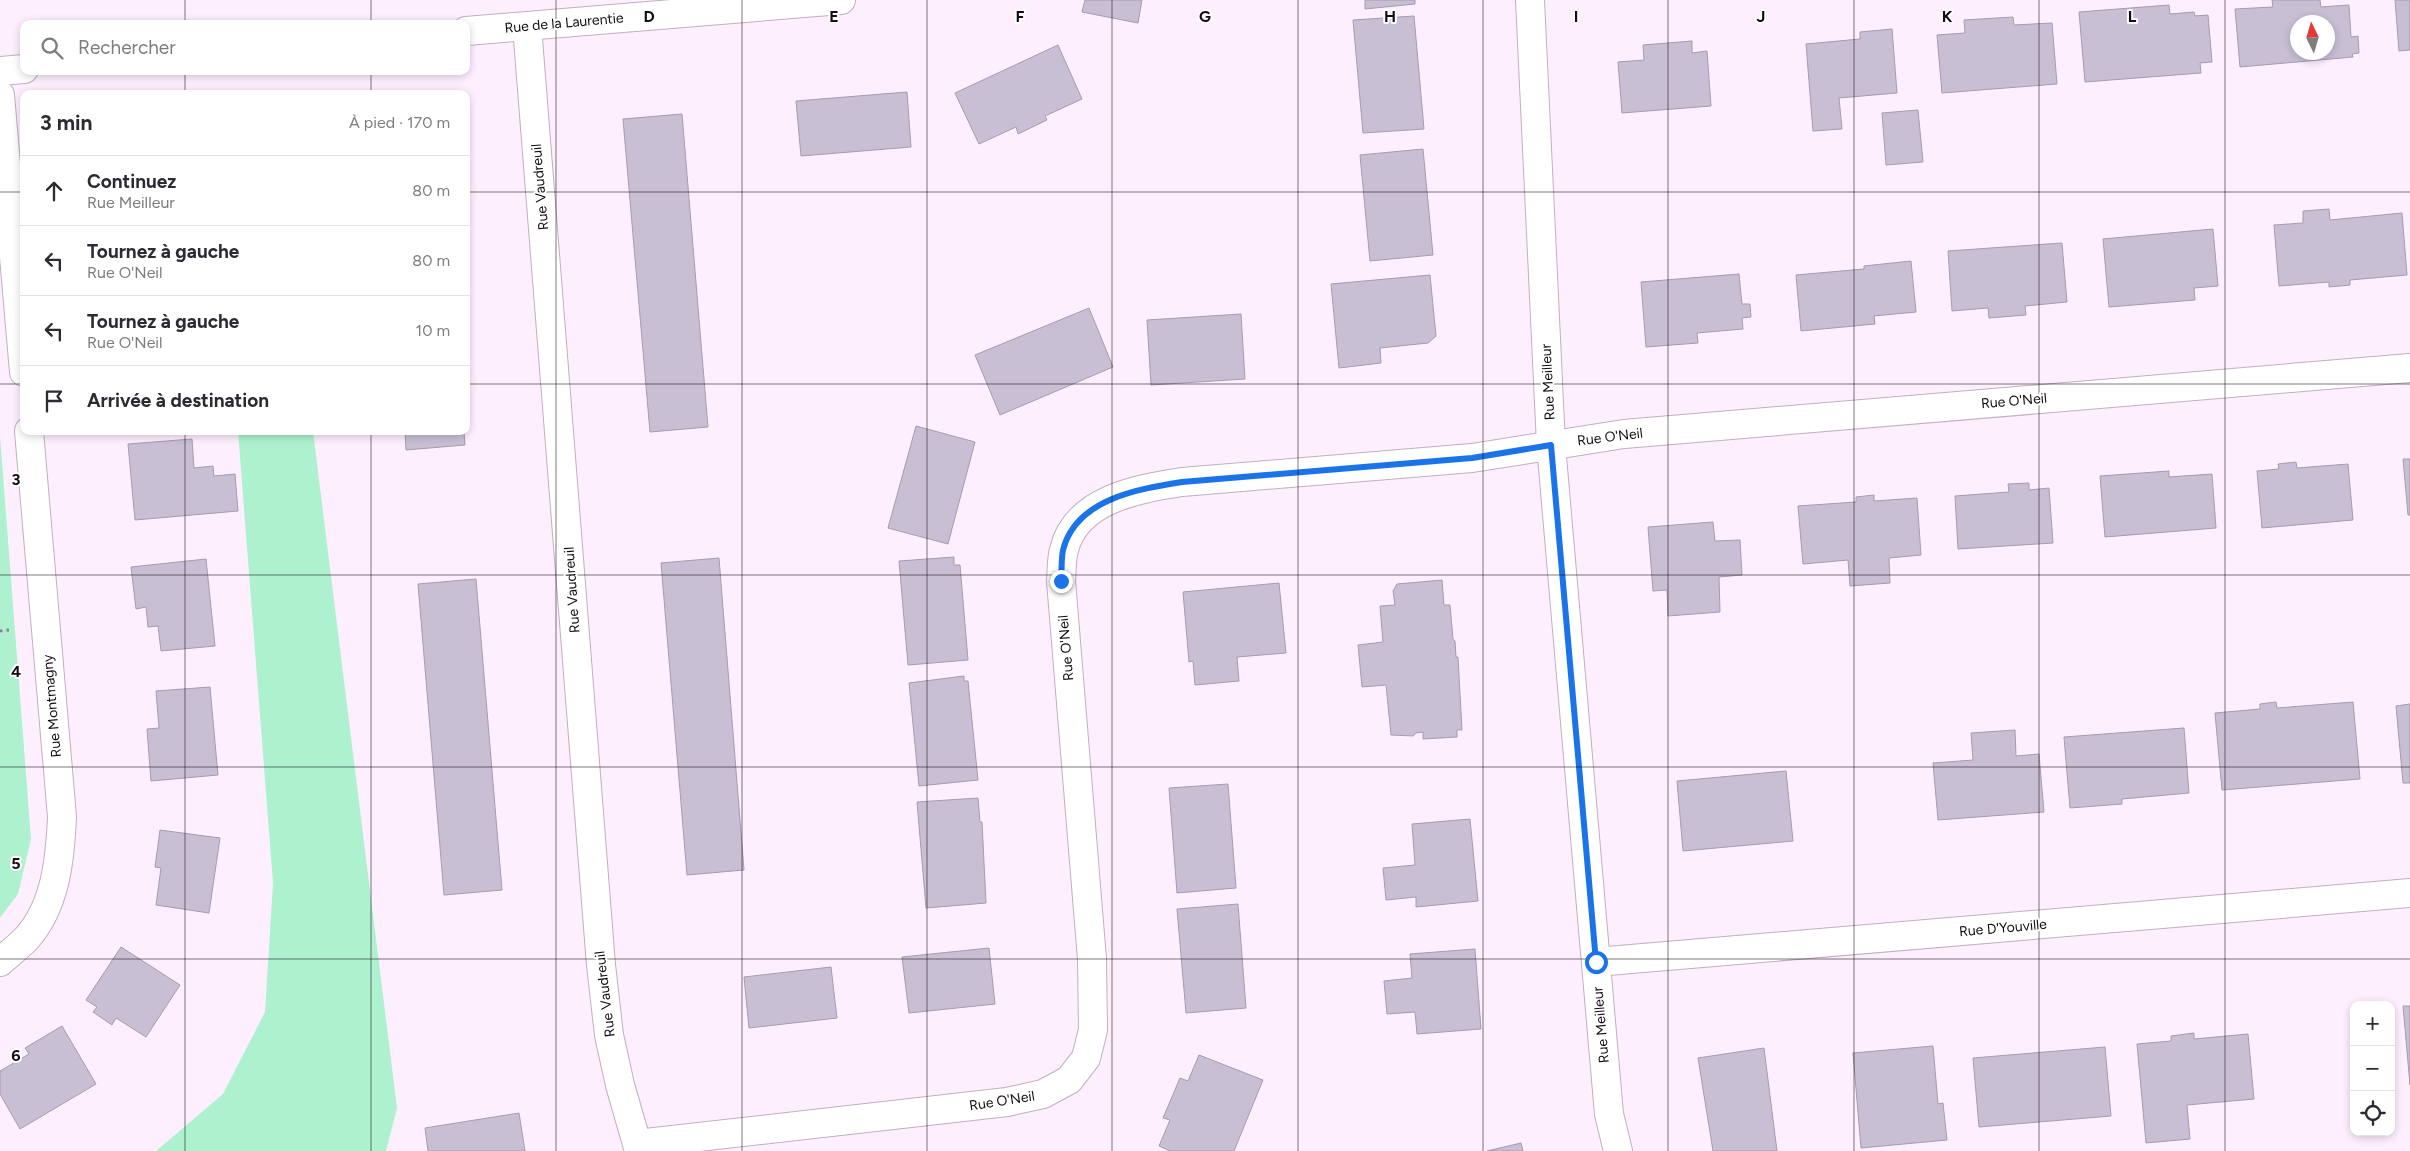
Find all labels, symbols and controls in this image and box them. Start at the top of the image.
text: D [643,7,655,26]
text: E [829,7,839,26]
text: F [1016,7,1025,26]
text: G [1199,7,1211,26]
text: H [1384,7,1396,26]
text: I [1574,7,1578,26]
text: J [1757,7,1765,26]
text: K [1942,7,1953,26]
text: L [2128,7,2137,26]
street label: Rue de la Laurentie [504,9,625,37]
north arrow [2290,15,2335,60]
search box [20,20,470,75]
icon: search [38,34,66,62]
text: Rechercher [78,36,176,59]
text: 3 min [40,110,92,135]
text: À pied · 170 m [349,113,450,132]
street label: Rue Vaudreuil [528,143,552,231]
text: Continuez [87,170,176,193]
icon: ahead [40,177,68,205]
text: 80 m [412,181,450,200]
text: Rue Meilleur [87,193,175,212]
text: Tournez à gauche [87,240,239,263]
icon: left [40,247,68,275]
text: 80 m [412,251,450,270]
text: Rue O'Neil [87,263,163,282]
text: Tournez à gauche [87,310,239,333]
icon: left [40,317,68,345]
text: 10 m [416,321,450,340]
text: Rue O'Neil [87,333,163,352]
street label: Rue Meilleur [1537,343,1558,421]
icon: arrive [40,387,68,415]
text: Arrivée à destination [87,389,269,412]
street label: Rue O'Neil [1980,390,2048,412]
street label: Rue O'Neil [1576,425,1644,449]
text: 3 [12,470,21,489]
street label: Rue Vaudreuil [561,546,583,634]
route end [1050,570,1073,593]
street label: Rue O'Neil [1055,614,1077,682]
street label: Rue Montmagny [39,653,65,758]
text: 4 [11,662,21,681]
text: 5 [11,854,21,873]
street label: Rue D'Youville [1958,916,2048,940]
street label: Rue Vaudreuil [591,950,619,1038]
route start [1585,951,1608,974]
street label: Rue Meilleur [1589,986,1613,1064]
map controls [2350,1001,2395,1136]
button: + [2350,1001,2395,1046]
text: 6 [11,1046,21,1065]
button: − [2350,1046,2395,1091]
street label: Rue O'Neil [968,1087,1036,1115]
button: locate [2350,1091,2395,1136]

